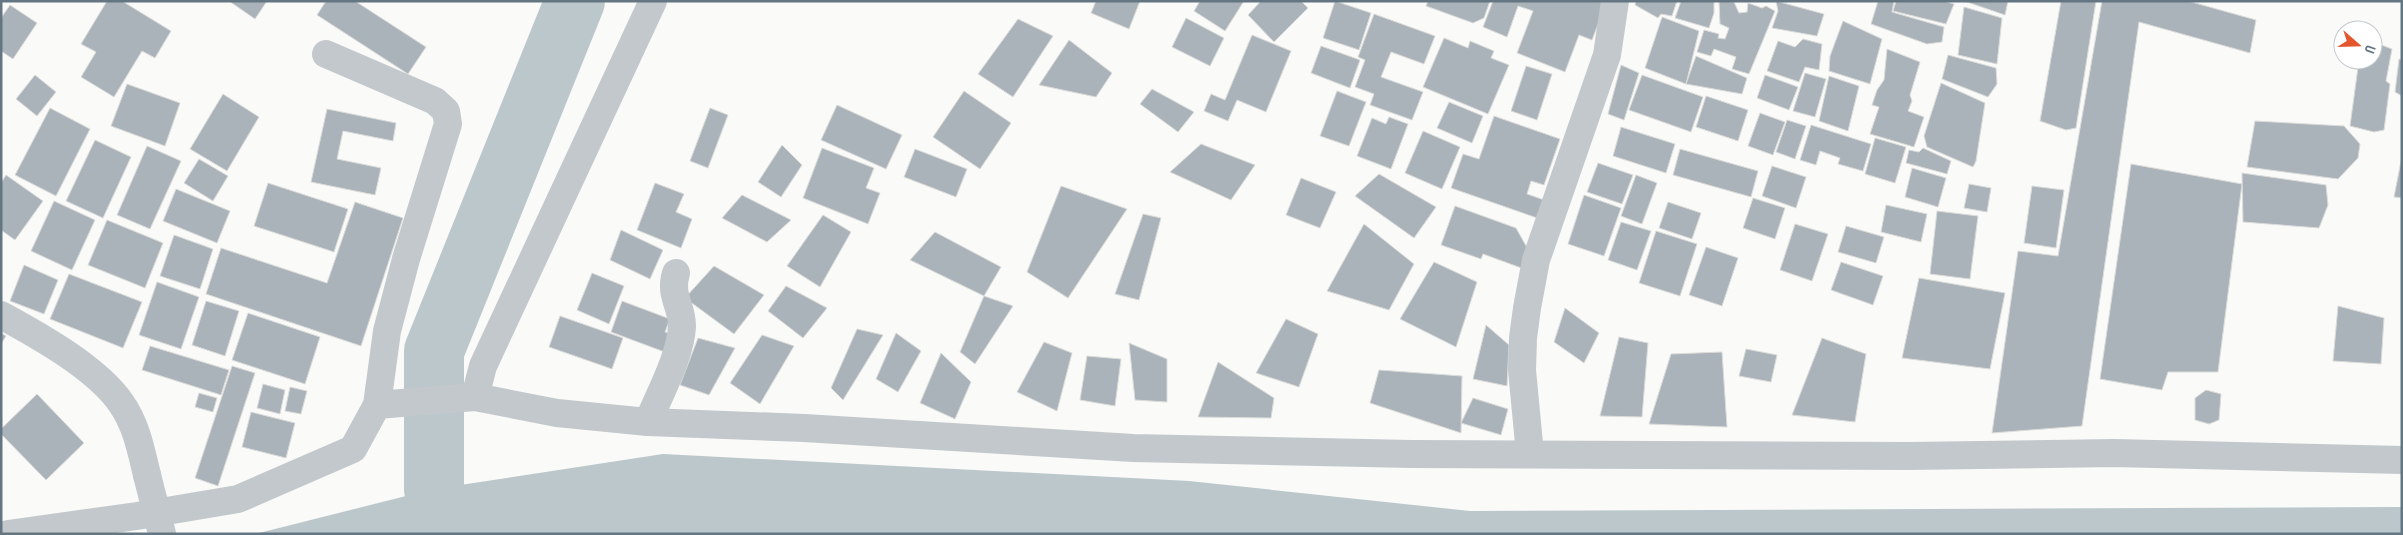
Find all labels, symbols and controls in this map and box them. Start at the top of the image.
north arrow [2333,20,2383,70]
text: U [2361,43,2380,56]

